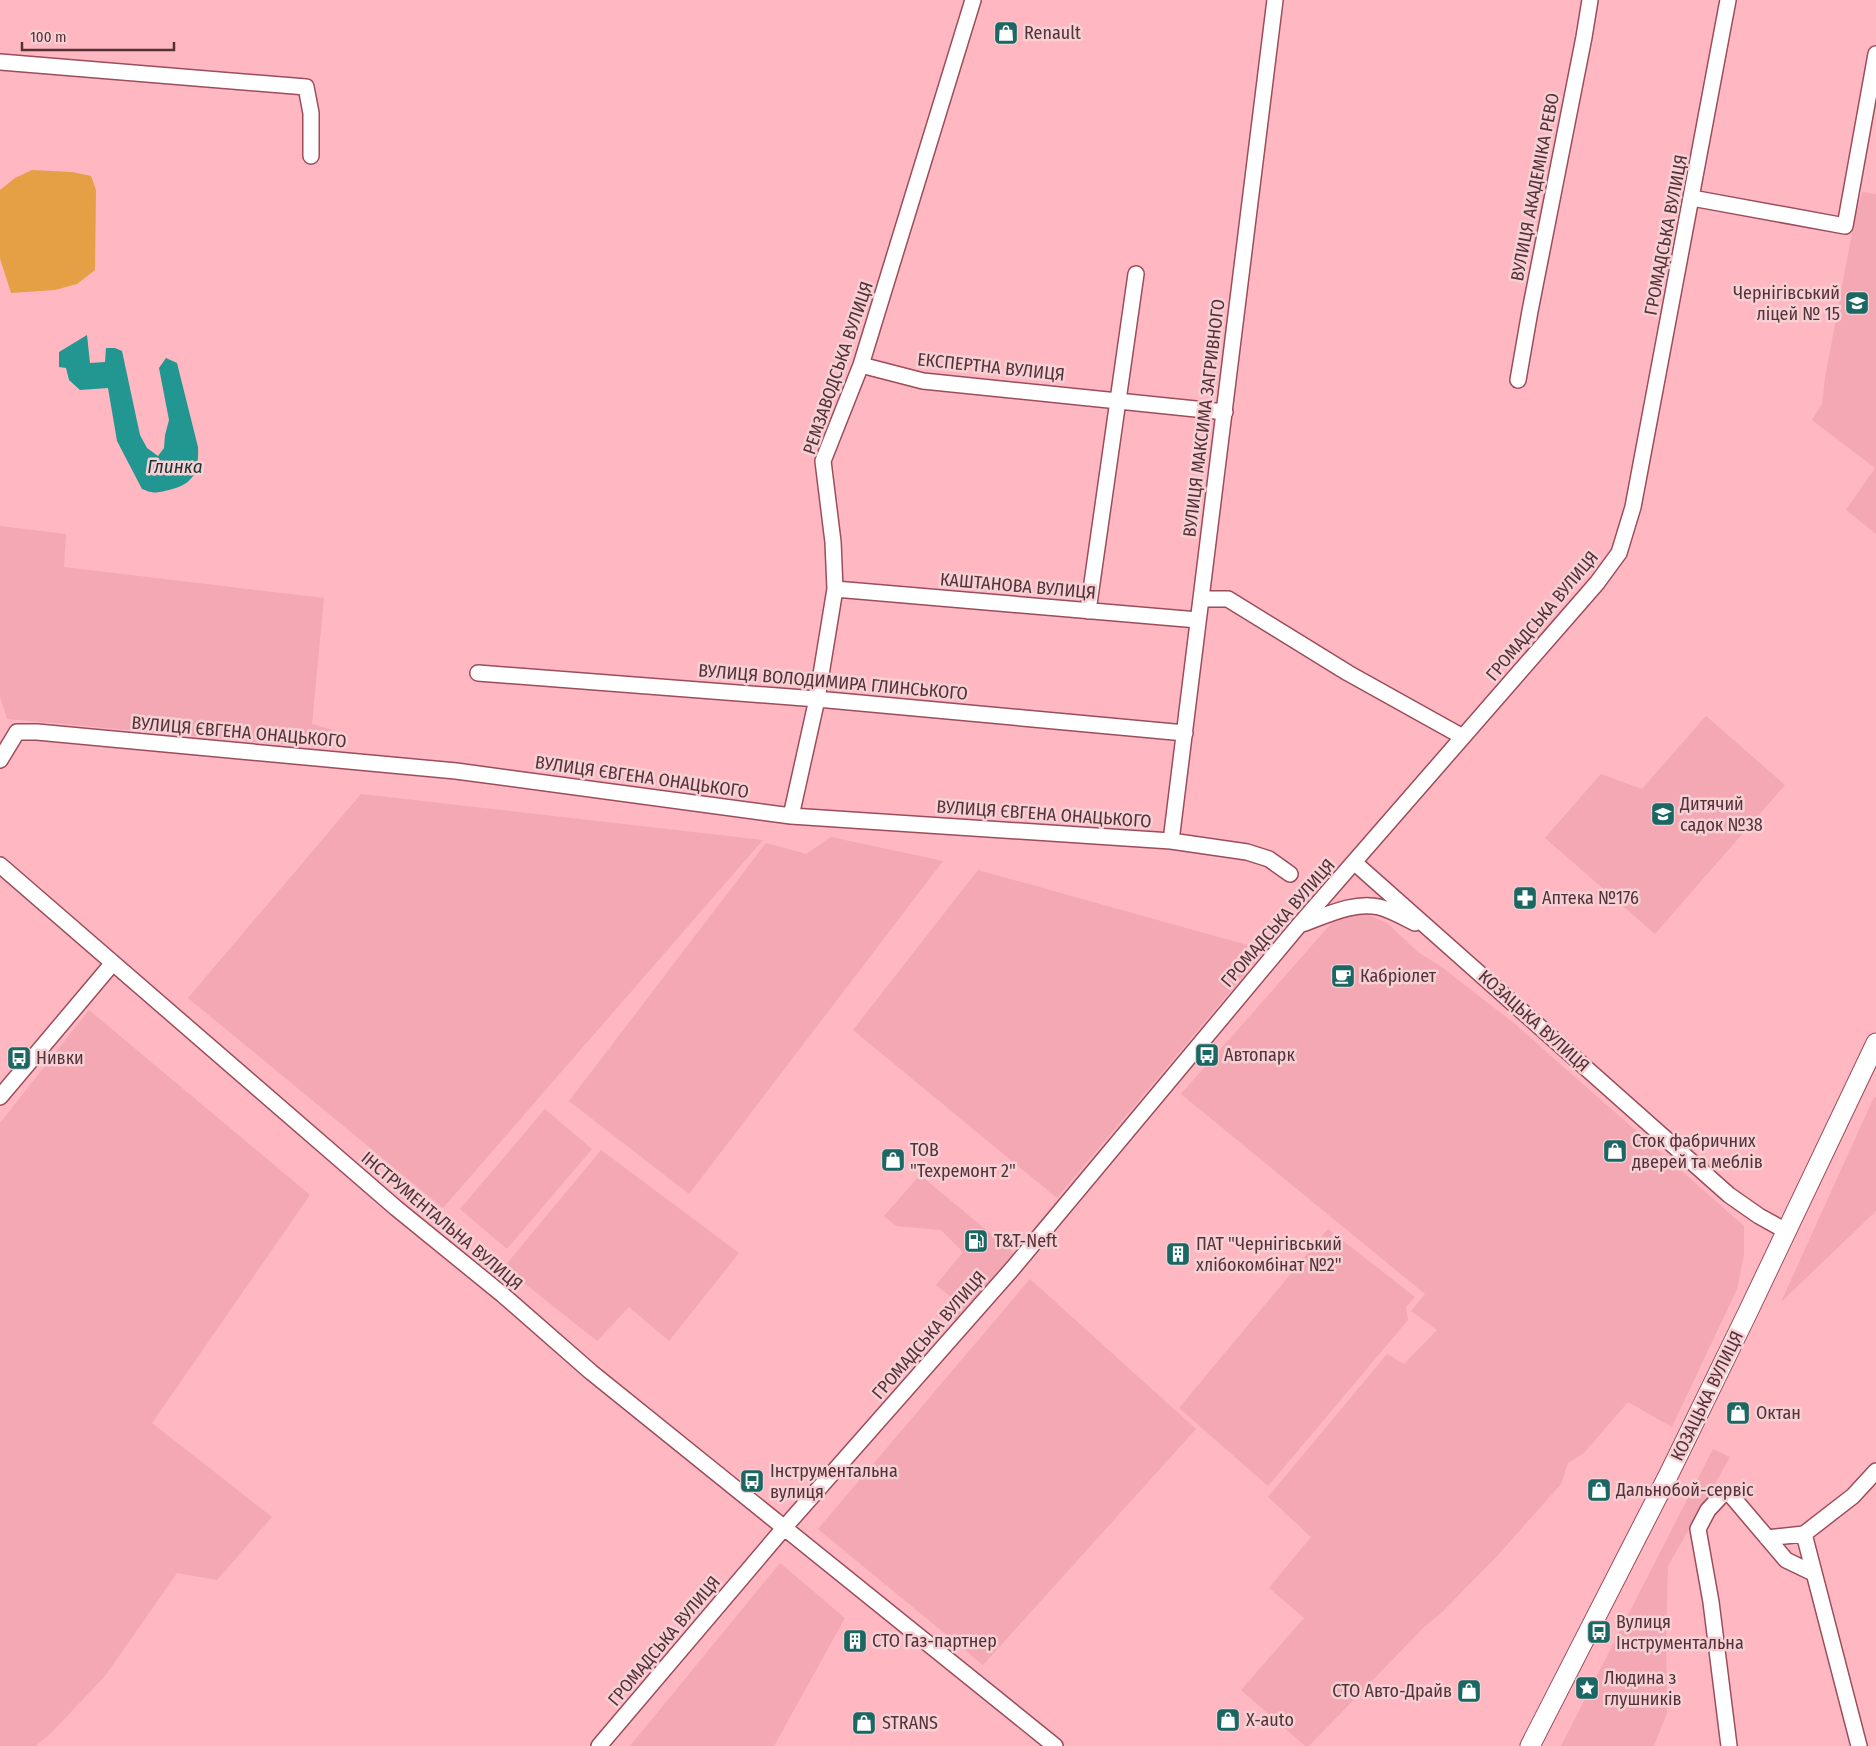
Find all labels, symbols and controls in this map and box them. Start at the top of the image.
scale bar [22,20,175,52]
shop icon: Renault [993,20,1019,46]
place label: Renault [1024,22,1081,44]
text: 100 m [30,28,67,46]
street label: ВУЛИЦЯ АКАДЕМІКА РЕВО [1506,91,1564,283]
street label: ГРОМАДСЬКА ВУЛИЦЯ [1640,153,1692,317]
street label: РЕМЗАВОДСЬКА ВУЛИЦЯ [798,279,878,457]
place label: Чернігівський ліцей № 15 [1733,282,1840,325]
school or university icon: Чернігівський ліцей № 15 [1844,290,1870,316]
street label: ВУЛИЦЯ МАКСИМА ЗАГРИВНОГО [1178,298,1230,538]
street label: ЕКСПЕРТНА ВУЛИЦЯ [916,348,1066,386]
water label: Глинка [147,455,203,478]
street label: ГРОМАДСЬКА ВУЛИЦЯ [1481,547,1603,685]
street label: КАШТАНОВА ВУЛИЦЯ [939,568,1097,604]
street label: ВУЛИЦЯ ВОЛОДИМИРА ГЛИНСЬКОГО [697,659,969,705]
street label: ВУЛИЦЯ ЄВГЕНА ОНАЦЬКОГО [131,712,347,752]
street label: ВУЛИЦЯ ЄВГЕНА ОНАЦЬКОГО [534,751,750,803]
place label: Дитячий садок №38 [1679,793,1763,836]
street label: ВУЛИЦЯ ЄВГЕНА ОНАЦЬКОГО [936,796,1152,832]
school or university icon: Дитячий садок №38 [1650,801,1676,827]
street label: ГРОМАДСЬКА ВУЛИЦЯ [1216,854,1340,992]
pharmacy icon: Аптека №176 [1512,885,1538,911]
place label: Аптека №176 [1542,887,1639,909]
cafe icon: Кабріолет [1330,963,1356,989]
place label: Кабріолет [1360,965,1437,987]
street label: КОЗАЦЬКА ВУЛИЦЯ [1474,965,1594,1077]
bus stop icon: Автопарк [1194,1042,1220,1068]
place label: Автопарк [1224,1044,1295,1066]
bus stop icon: Нивки [6,1045,32,1071]
place label: Нивки [36,1047,84,1069]
place label: Сток фабричних дверей та меблів [1632,1130,1763,1173]
shop icon: Сток фабричних дверей та меблів [1602,1138,1628,1164]
place label: ТОВ "Техремонт 2" [910,1139,1016,1182]
street label: ІНСТРУМЕНТАЛЬНА ВУЛИЦЯ [357,1147,527,1295]
shop icon: ТОВ "Техремонт 2" [880,1147,906,1173]
fuel station icon: T&T-Neft [963,1228,989,1254]
place label: T&T-Neft [994,1230,1058,1252]
place label: ПАТ "Чернігівський хлібокомбінат №2" [1196,1233,1342,1276]
building icon: ПАТ "Чернігівський хлібокомбінат №2" [1165,1241,1191,1267]
street label: ГРОМАДСЬКА ВУЛИЦЯ [867,1266,991,1404]
street label: КОЗАЦЬКА ВУЛИЦЯ [1666,1327,1748,1465]
shop icon: Октан [1725,1400,1751,1426]
place label: Октан [1756,1402,1801,1424]
place label: Інструментальна вулиця [770,1460,898,1503]
bus stop icon: Інструментальна вулиця [739,1468,765,1494]
shop icon: Дальнобой-сервіс [1586,1477,1612,1503]
place label: Дальнобой-сервіс [1615,1479,1754,1501]
street label: ГРОМАДСЬКА ВУЛИЦЯ [603,1572,725,1710]
place label: Вулиця Інструментальна [1616,1611,1744,1654]
bus stop icon: Вулиця Інструментальна [1586,1619,1612,1645]
building icon: СТО Газ-партнер [842,1628,868,1654]
place label: СТО Газ-партнер [872,1630,997,1652]
place label: Людина з глушників [1604,1667,1682,1710]
place icon: Людина з глушників [1574,1675,1600,1701]
shop icon: СТО Авто-Драйв [1456,1678,1482,1704]
place label: СТО Авто-Драйв [1332,1680,1452,1702]
shop icon: X-auto [1215,1707,1241,1733]
place label: X-auto [1246,1709,1294,1731]
shop icon: STRANS [851,1710,877,1736]
place label: STRANS [882,1712,938,1734]

